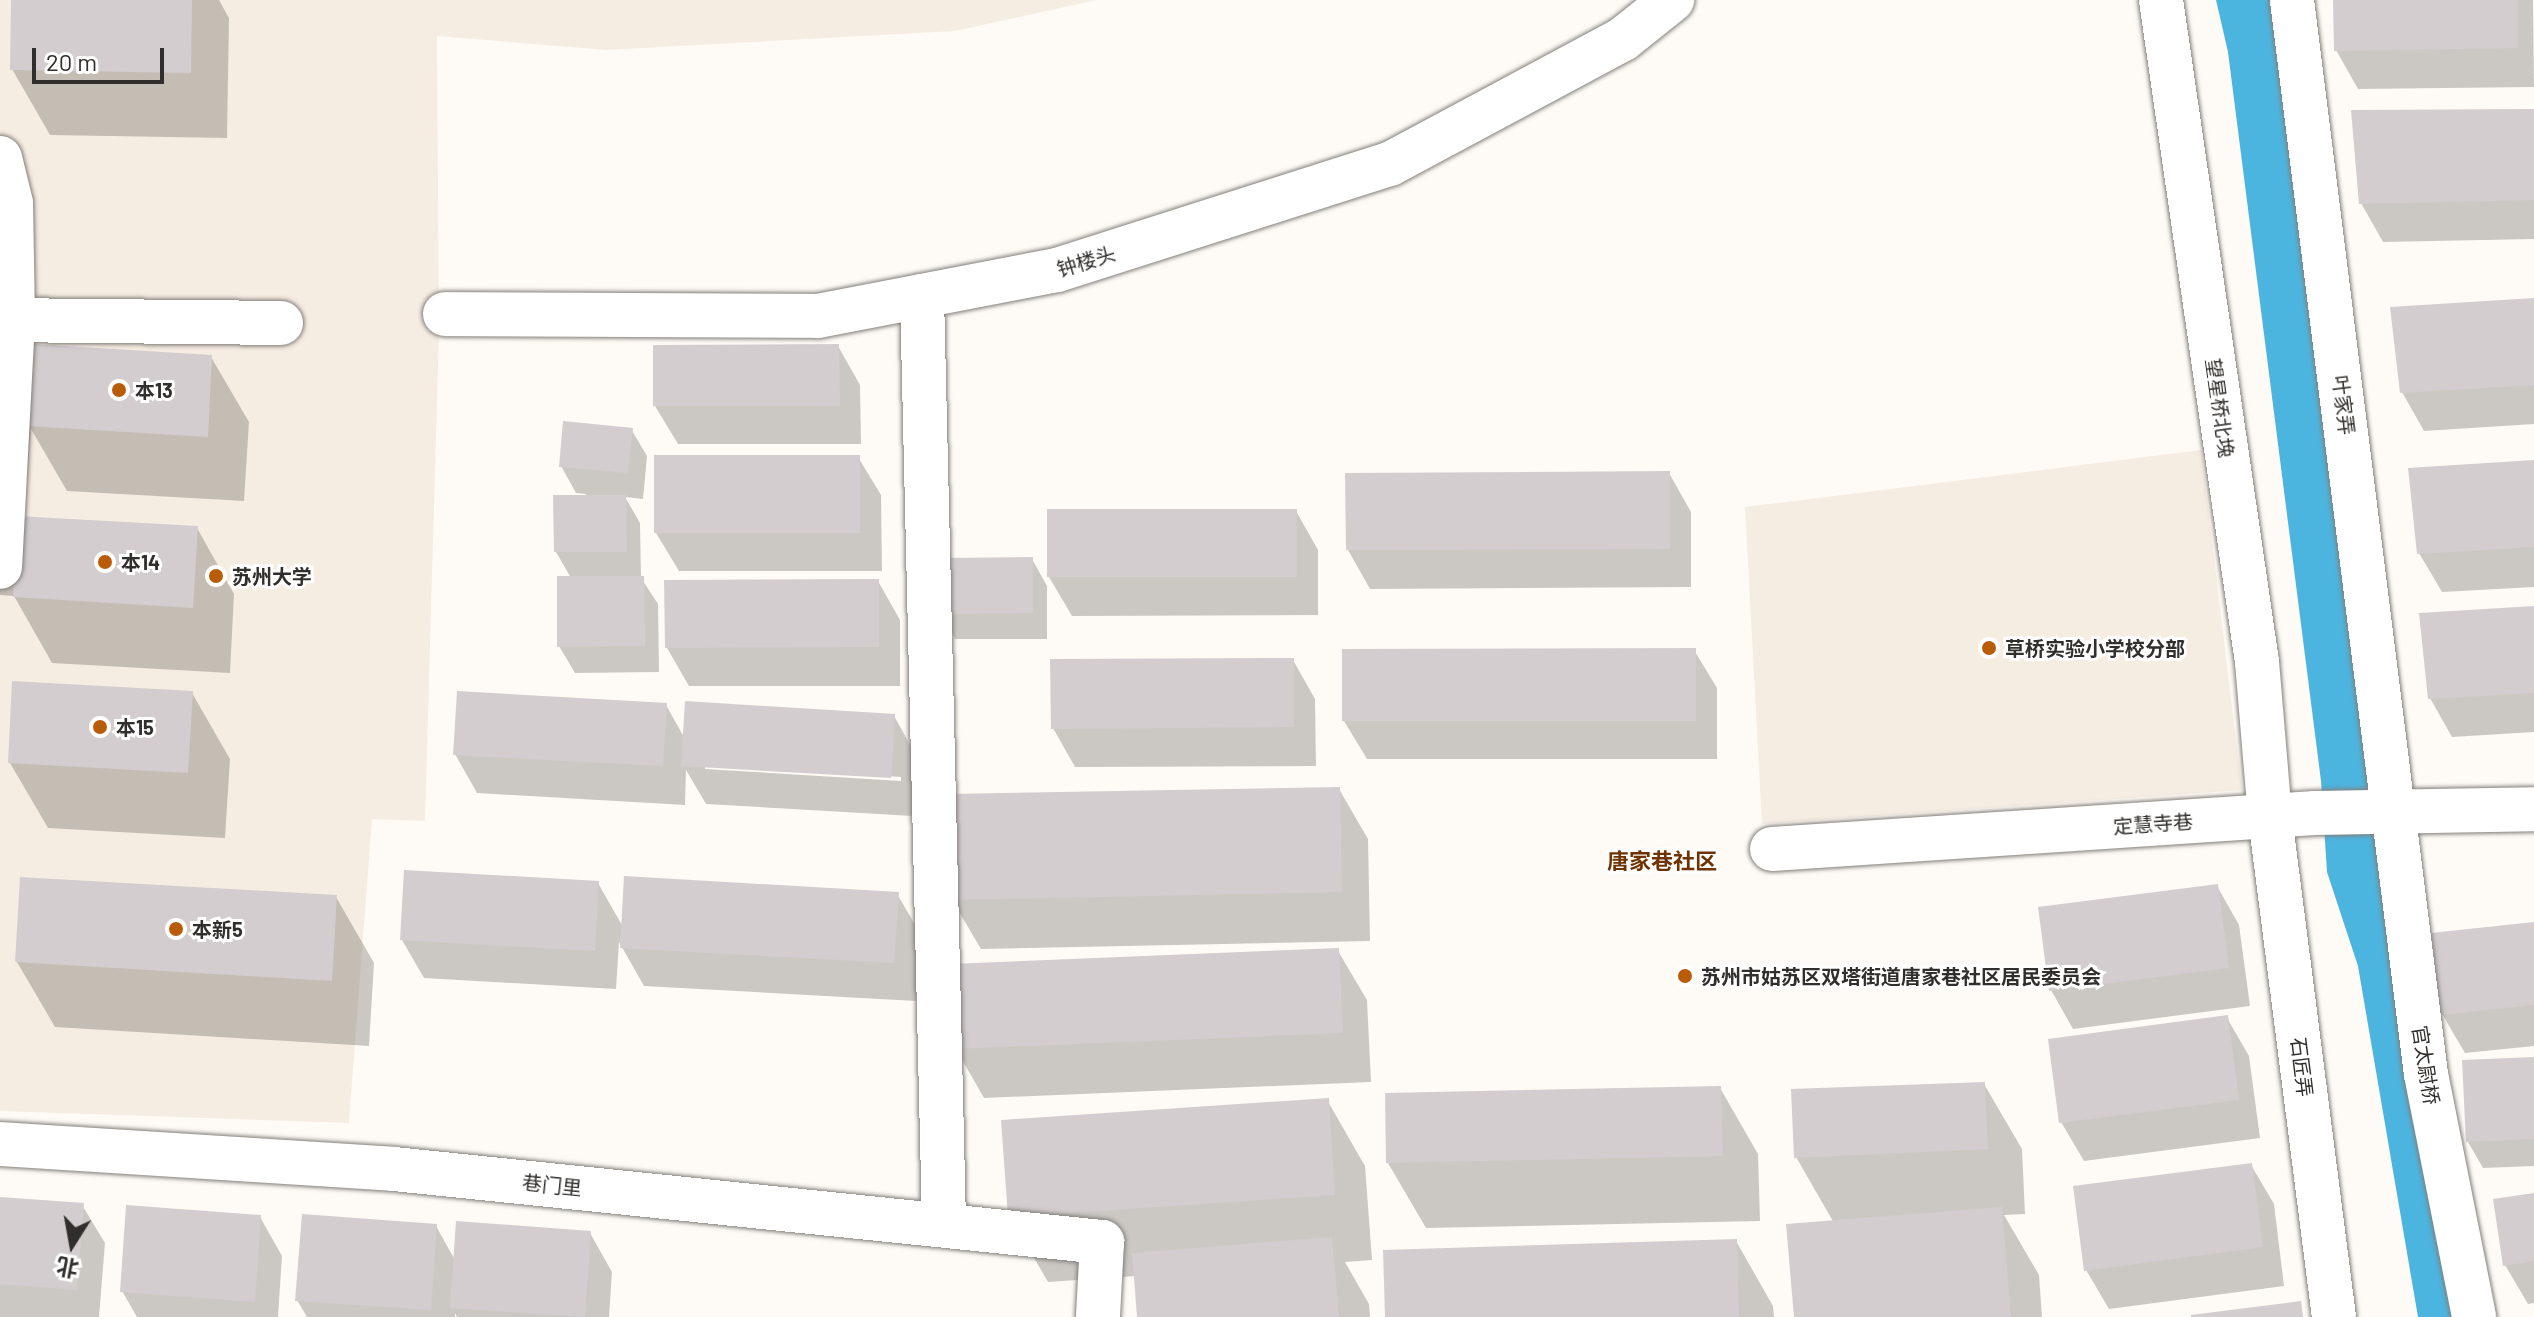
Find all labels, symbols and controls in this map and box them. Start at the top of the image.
scale bar [36,32,168,82]
text: 20 m [46,47,97,76]
street label: 钟楼头 [1054,241,1118,281]
street label: 望星桥北堍 [2201,357,2239,459]
street label: 叶家弄 [2328,374,2360,436]
place label: 本13 [135,378,173,402]
marker: 本13 [110,381,128,399]
place label: 本14 [121,550,160,574]
marker: 本14 [96,553,114,571]
place label: 苏州大学 [232,564,312,588]
marker: 苏州大学 [207,567,225,585]
place label: 草桥实验小学校分部 [2005,636,2185,660]
marker: 草桥实验小学校分部 [1980,639,1998,657]
place label: 本15 [116,715,154,739]
marker: 本15 [91,718,109,736]
street label: 定慧寺巷 [2112,809,2194,839]
district label: 唐家巷社区 [1607,848,1717,874]
place label: 本新5 [192,917,243,941]
marker: 本新5 [167,920,185,938]
place label: 苏州市姑苏区双塔街道唐家巷社区居民委员会 [1701,964,2101,988]
marker: 苏州市姑苏区双塔街道唐家巷社区居民委员会 [1676,967,1694,985]
street label: 官太尉桥 [2408,1024,2444,1106]
street label: 石匠弄 [2286,1036,2318,1098]
street label: 巷门里 [521,1170,583,1200]
north arrow [32,1205,112,1285]
text: 北 [54,1254,81,1283]

